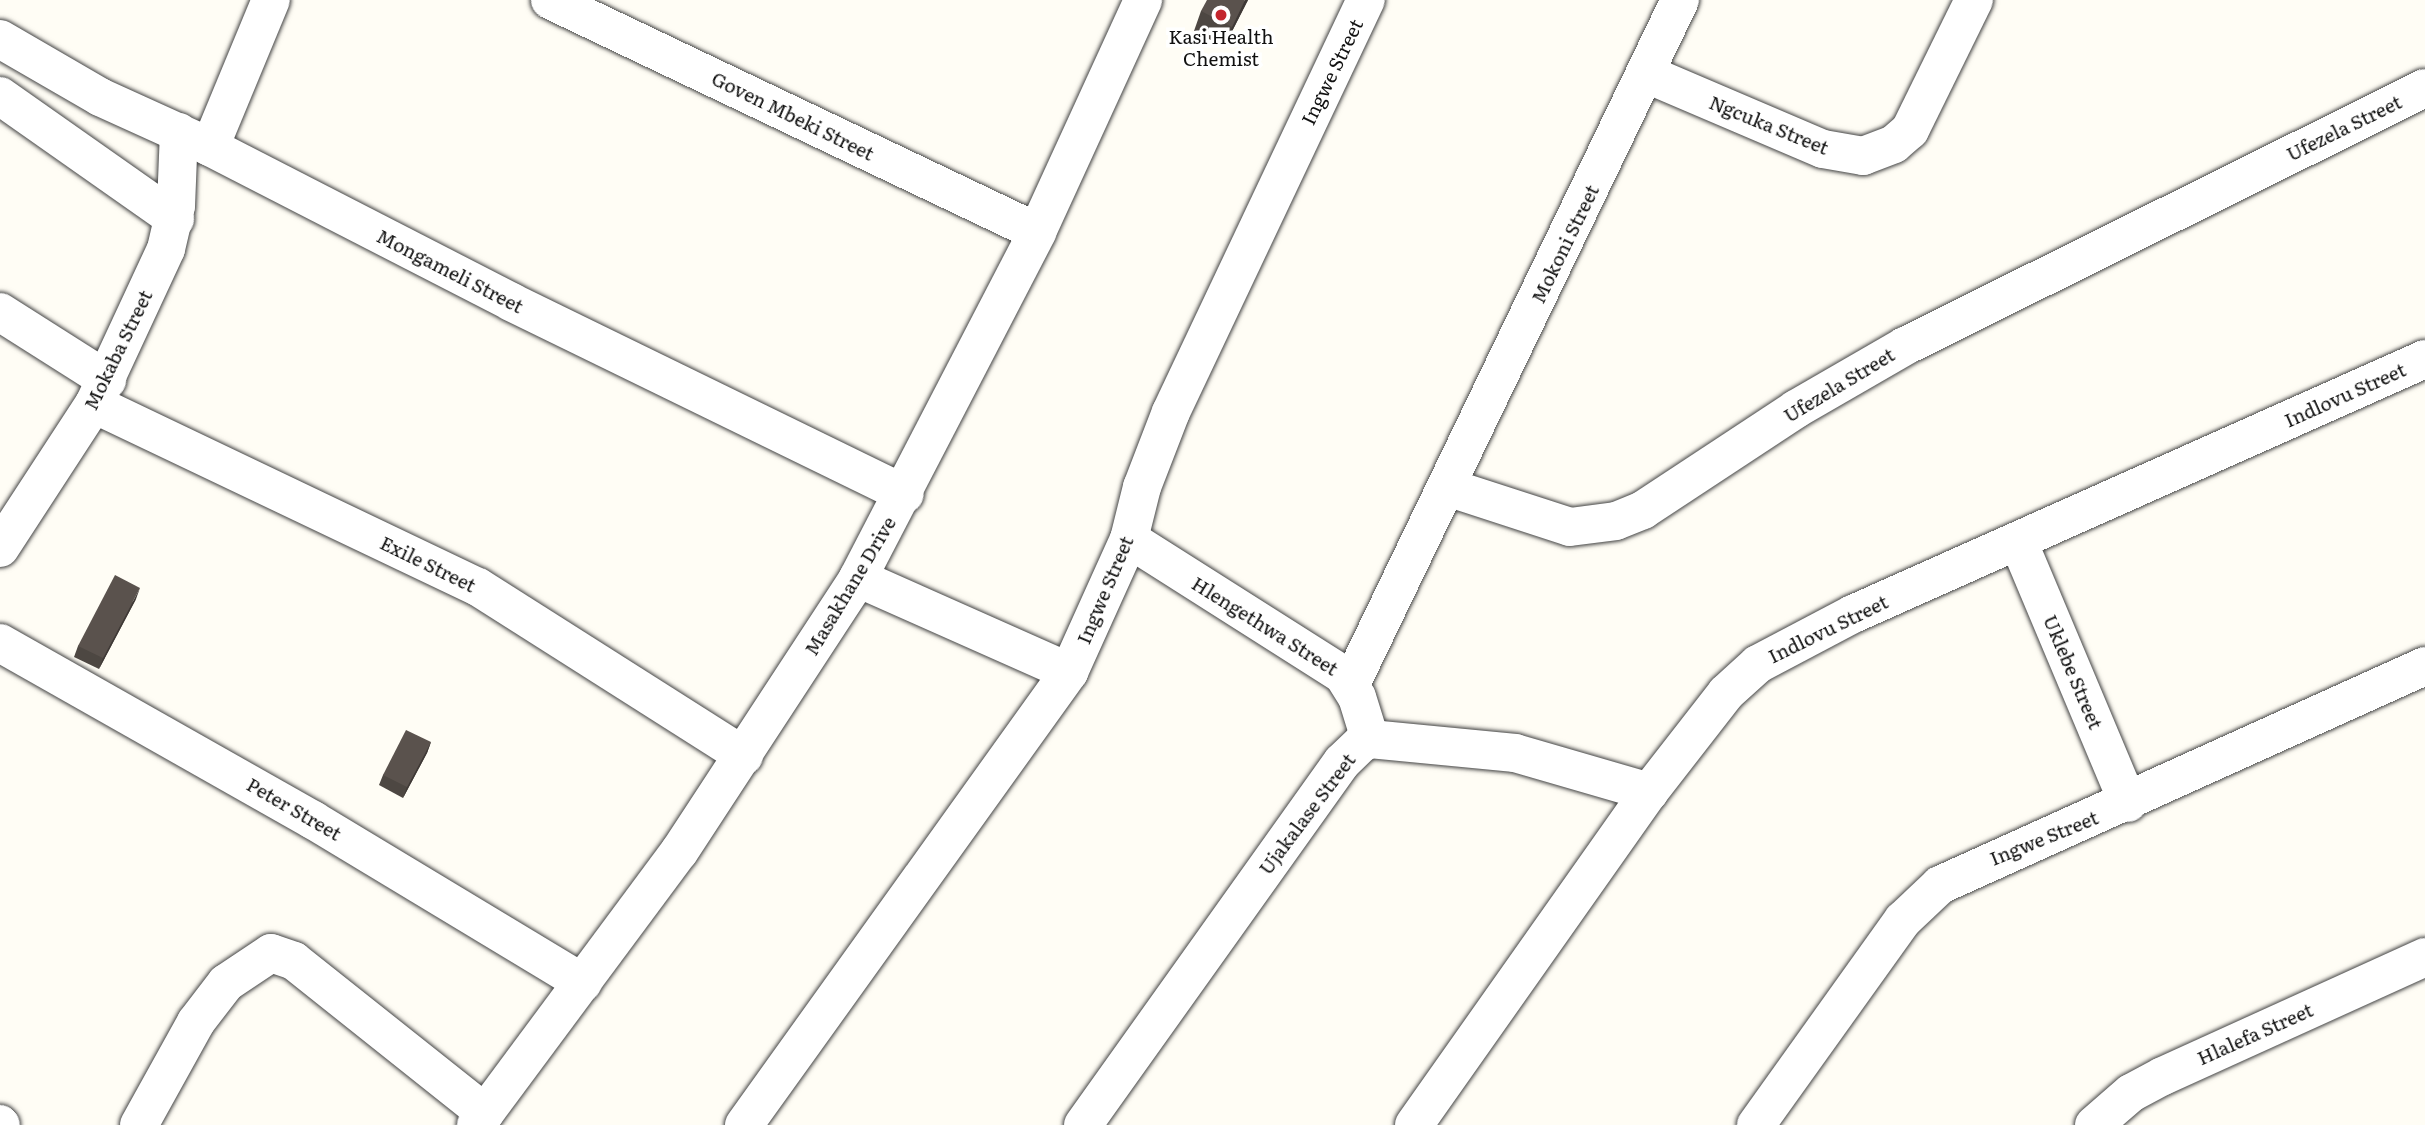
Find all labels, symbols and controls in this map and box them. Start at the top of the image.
marker: Kasi Health Chemist [1213,7,1229,23]
street label: Ingwe Street [1297,15,1367,129]
place label: Kasi Health Chemist [1168,26,1274,70]
street label: Goven Mbeki Street [708,67,878,165]
street label: Ufezela Street [2283,90,2405,166]
street label: Ngcuka Street [1706,91,1832,159]
street label: Mokoni Street [1526,181,1604,307]
street label: Mongameli Street [373,224,527,318]
street label: Mokaba Street [79,286,157,414]
street label: Ufezela Street [1779,343,1899,427]
street label: Indlovu Street [2281,358,2409,432]
street label: Masakhane Drive [800,513,900,659]
street label: Exile Street [377,531,479,597]
street label: Ingwe Street [1072,533,1138,647]
street label: Hlengethwa Street [1188,572,1342,680]
street label: Indlovu Street [1764,590,1892,668]
street label: Uklebe Street [2039,611,2107,733]
street label: Ujakalase Street [1254,749,1360,879]
street label: Peter Street [243,773,345,845]
street label: Ingwe Street [1986,806,2102,870]
street label: Hlalefa Street [2194,998,2316,1070]

